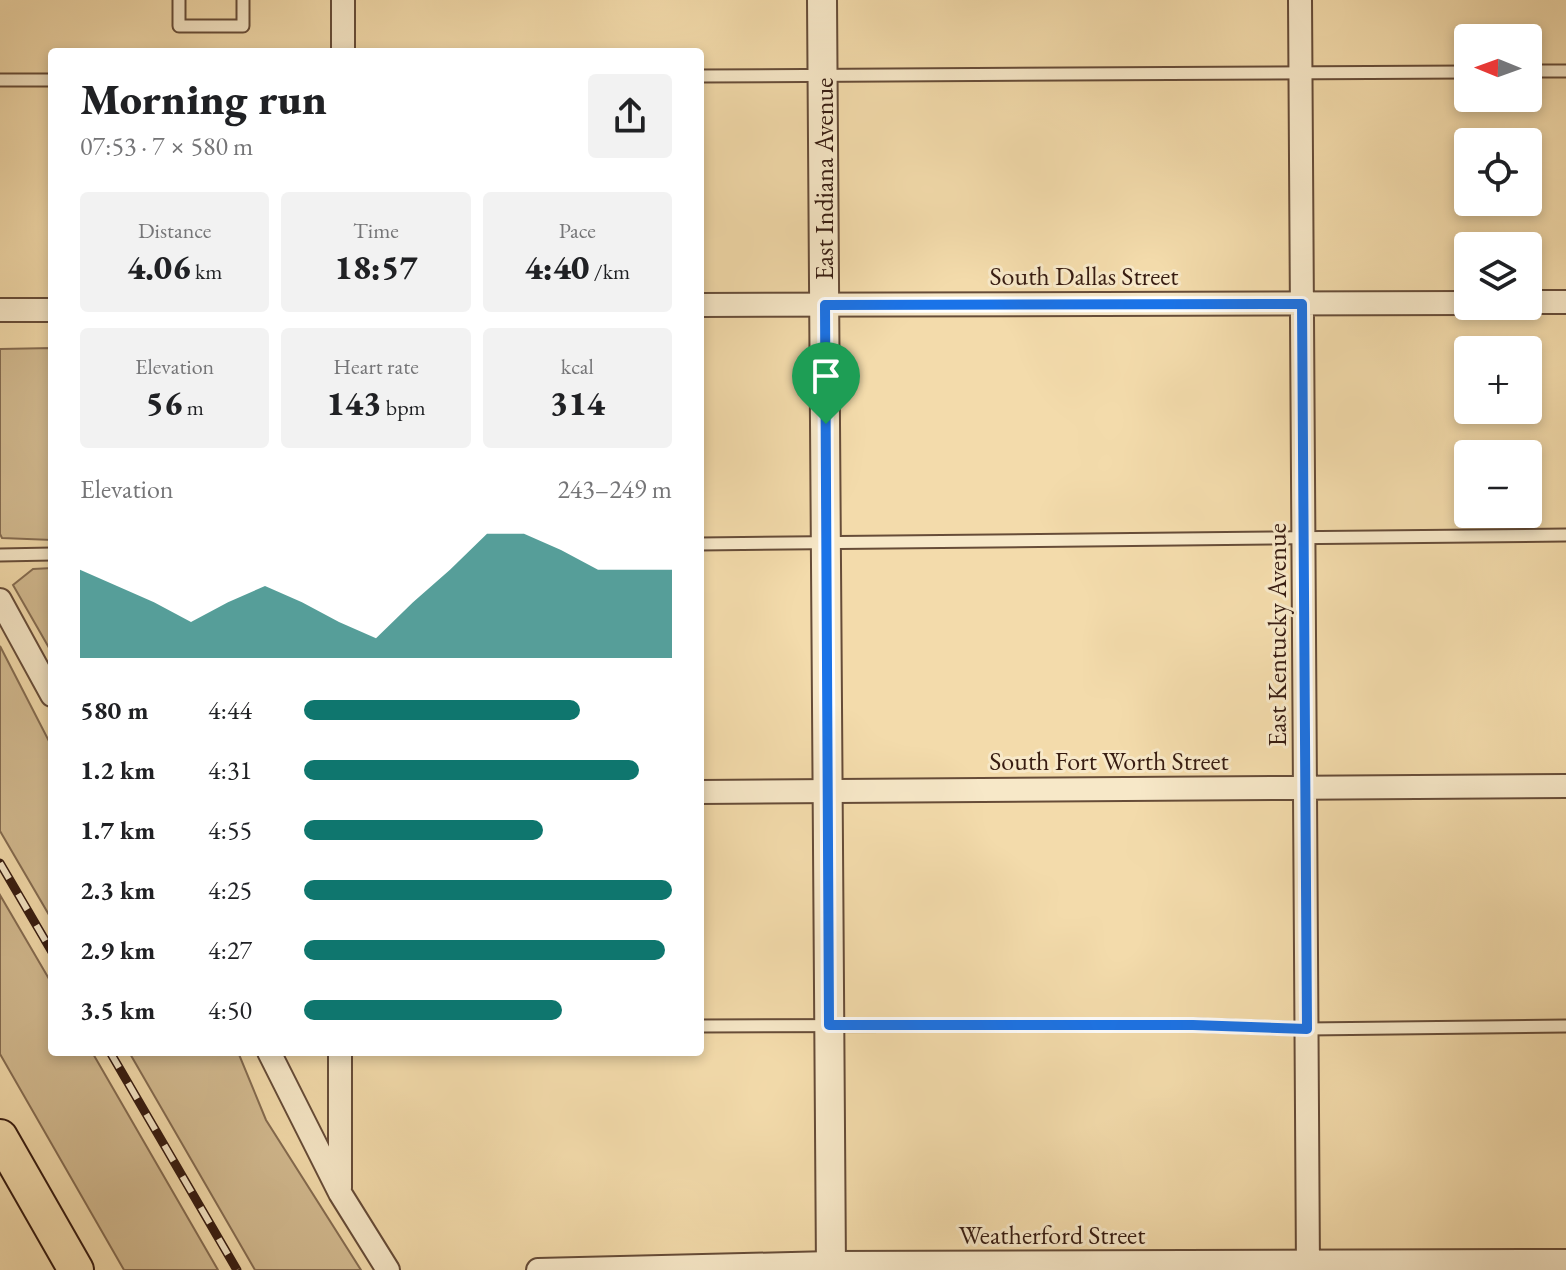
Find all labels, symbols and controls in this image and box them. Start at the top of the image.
north arrow [1454,24,1542,112]
map controls [1454,24,1542,528]
text: Morning run [80,70,327,127]
button: share [588,74,672,158]
street label: East Indiana Avenue [807,78,841,280]
button: locate [1454,128,1542,216]
text: 07:53 · 7 × 580 m [80,129,253,163]
text: Distance [138,216,211,245]
text: Time [353,216,399,245]
text: Pace [559,216,596,245]
button: layers [1454,232,1542,320]
text: 4.06 [127,245,191,289]
text: 18:57 [334,245,418,289]
text: 4:40 [525,245,589,289]
text: km [191,257,222,286]
text: /km [589,257,630,286]
street label: South Dallas Street [990,259,1178,293]
button: + [1454,336,1542,424]
pin [792,342,860,424]
text: Elevation [135,352,214,381]
text: Heart rate [333,352,419,381]
text: kcal [561,352,594,381]
icon: arrive [804,354,848,398]
text: 56 [146,381,182,425]
text: 143 [326,381,381,425]
text: 314 [550,381,605,425]
text: m [182,393,204,422]
text: bpm [381,393,426,422]
button: − [1454,440,1542,528]
text: Elevation [80,472,174,506]
text: 243–249 m [557,472,672,506]
street label: East Kentucky Avenue [1260,523,1294,747]
text: 580 m [80,693,148,727]
text: 4:44 [208,693,252,727]
street label: South Fort Worth Street [989,744,1229,778]
text: 1.2 km [80,753,155,787]
text: 4:31 [208,753,252,787]
text: 1.7 km [80,813,155,847]
text: 4:55 [208,813,252,847]
text: 2.3 km [80,873,155,907]
text: 4:25 [208,873,252,907]
text: 2.9 km [80,933,155,967]
text: 4:27 [208,933,252,967]
text: 3.5 km [80,993,155,1027]
text: 4:50 [208,993,252,1027]
street label: Weatherford Street [959,1218,1145,1252]

